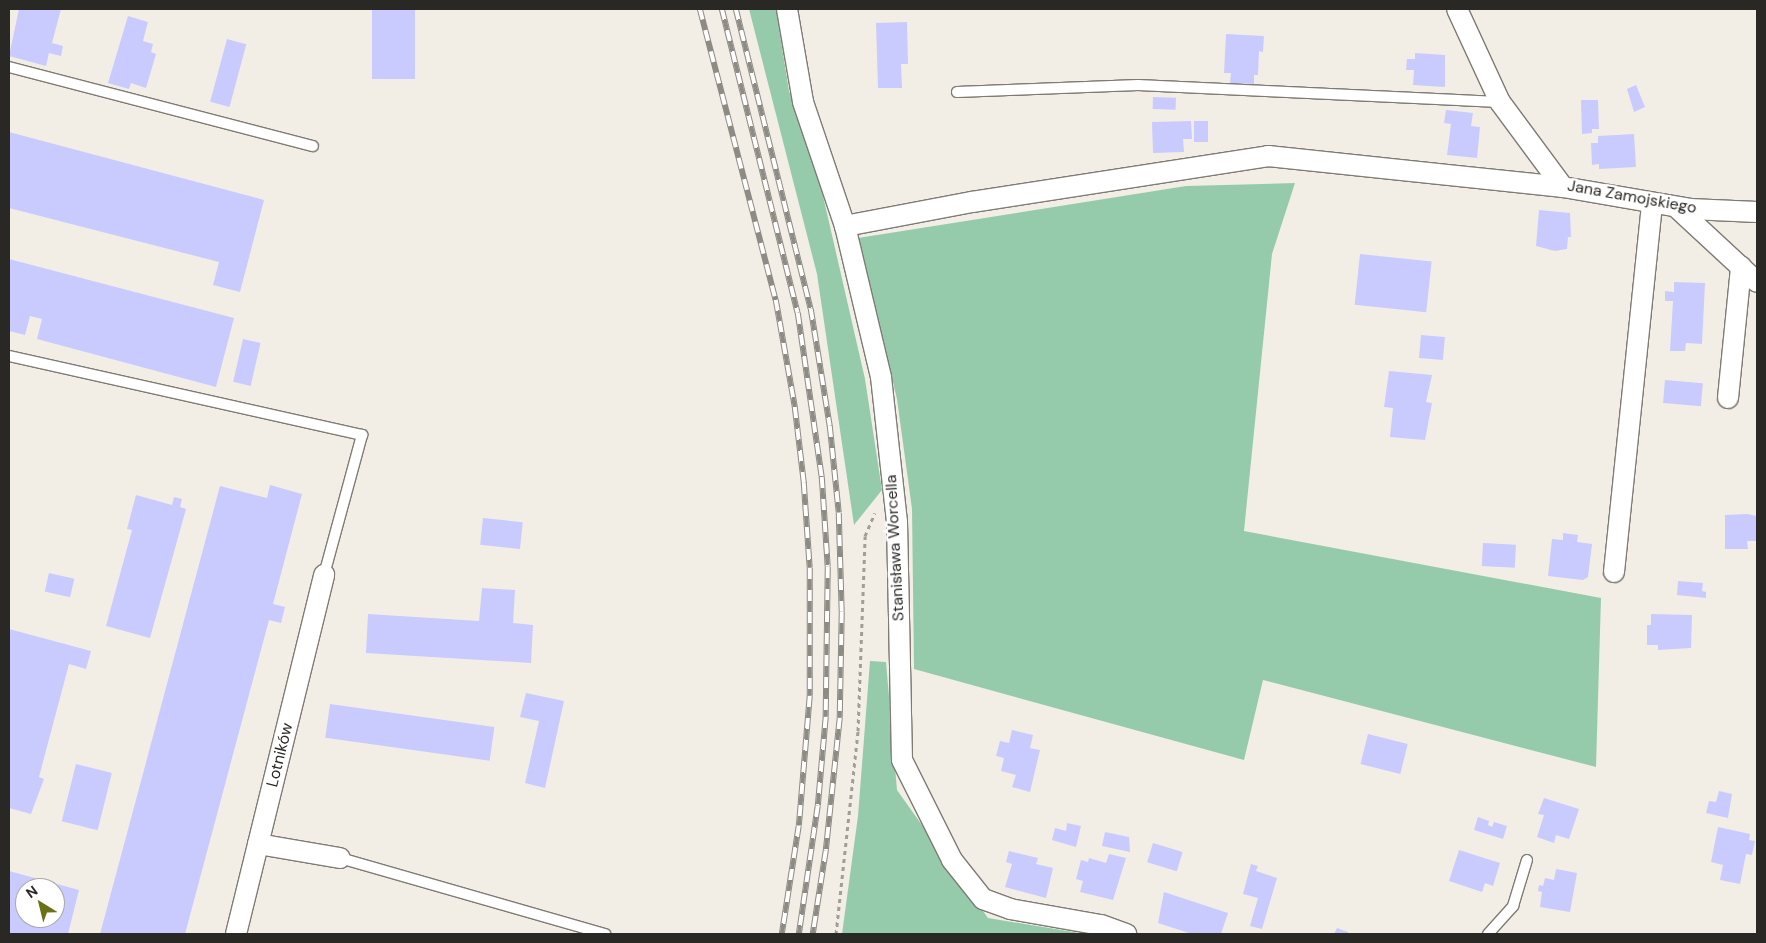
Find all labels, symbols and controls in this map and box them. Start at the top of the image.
street label: Jana Zamojskiego [1566,176,1698,218]
street label: Stanisława Worcella [882,474,908,622]
street label: Lotników [263,721,297,789]
north arrow [15,878,65,928]
text: N [22,881,41,902]

